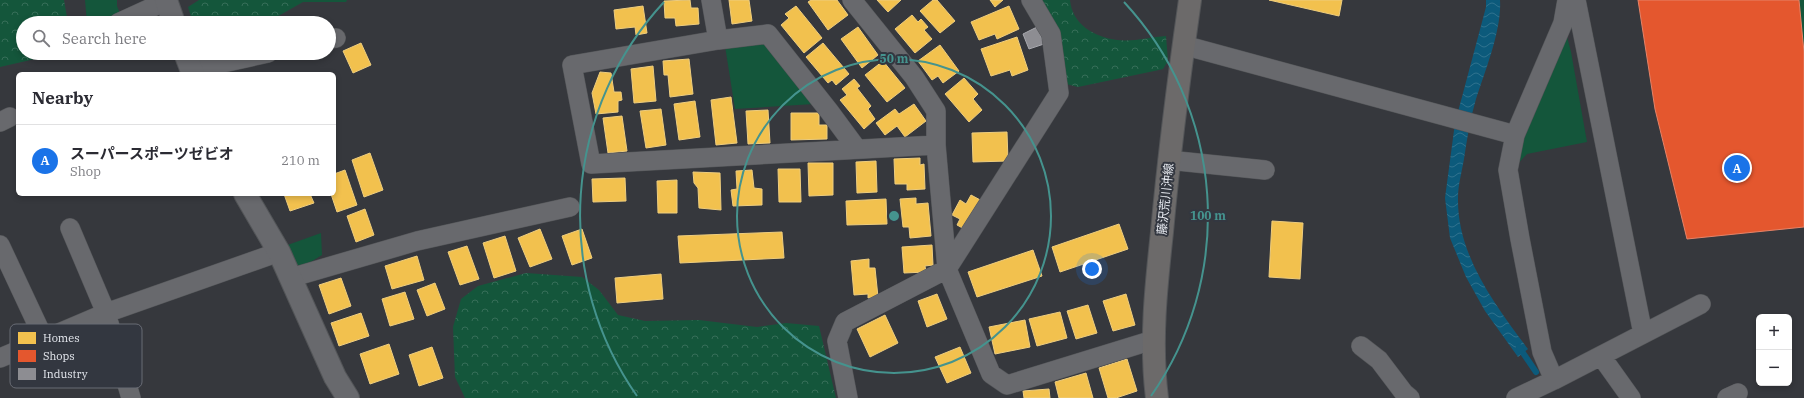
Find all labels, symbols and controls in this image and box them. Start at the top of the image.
search box [16,16,336,60]
icon: search [30,27,52,49]
text: Search here [62,29,147,48]
text: 50 m [880,51,909,66]
text: Nearby [32,87,93,109]
text: スーパースポーツゼビオ [70,144,234,163]
text: A [40,152,50,169]
text: 210 m [281,152,320,169]
pin: A [1724,153,1750,183]
street label: 藤沢荒川沖線 [1154,162,1176,236]
text: Shop [70,163,101,180]
text: 100 m [1190,208,1226,223]
centre of rings [887,209,901,223]
your location [1082,259,1102,279]
map controls [1756,314,1792,386]
button: + [1756,314,1792,350]
legend [10,324,142,388]
text: Homes [43,331,80,345]
text: Shops [43,349,75,363]
button: − [1756,350,1792,386]
text: Industry [43,367,88,381]

